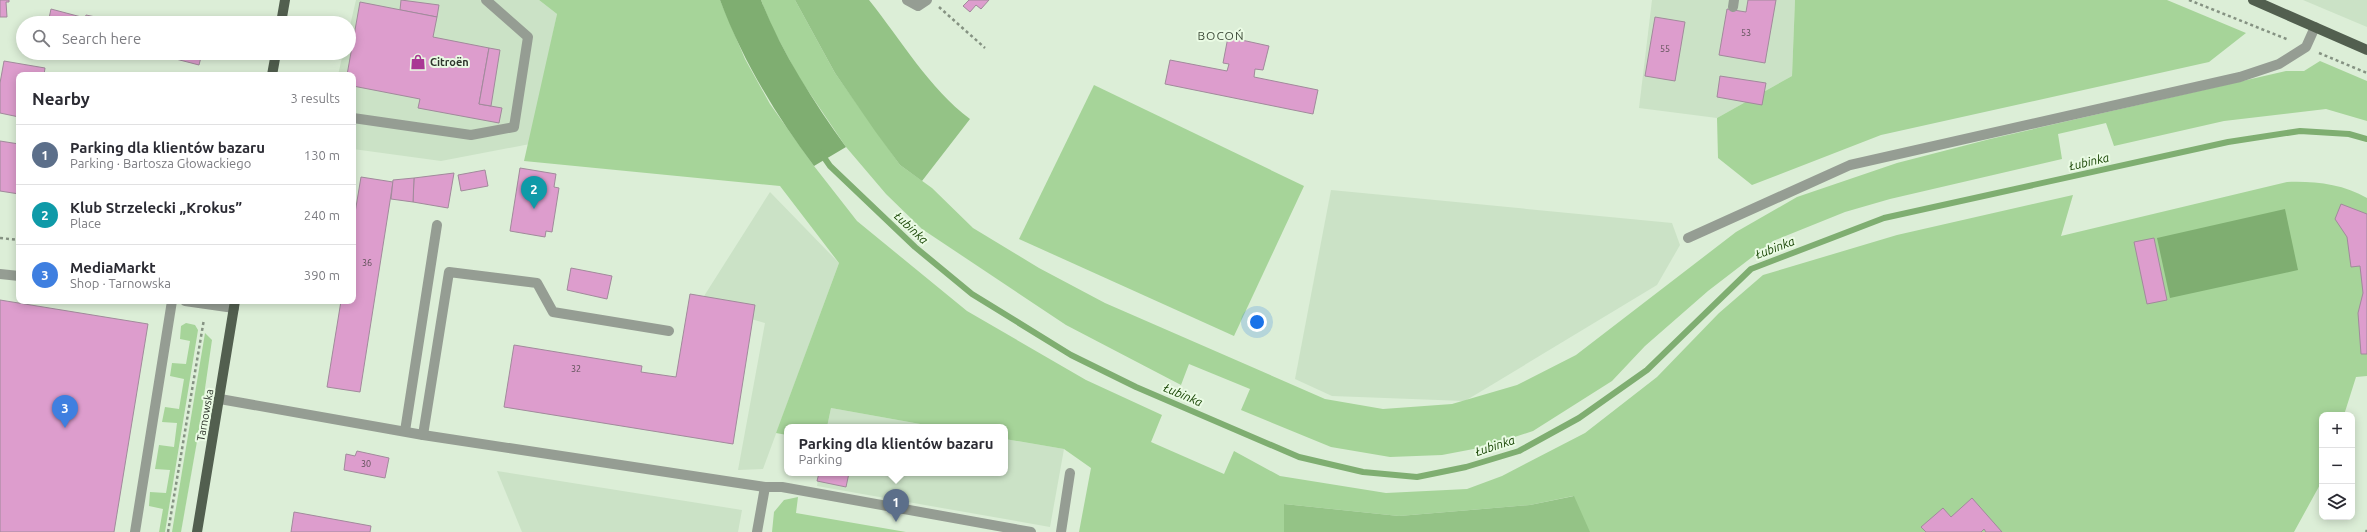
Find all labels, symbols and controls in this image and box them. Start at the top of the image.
search box [16,16,356,60]
icon: search [30,27,52,49]
house number: 53 [1741,28,1751,38]
district label: BOCOŃ [1197,29,1245,42]
text: Search here [62,30,141,47]
house number: 55 [1660,44,1670,54]
shop icon: Citroën [409,53,427,71]
place label: Citroën [430,56,469,68]
text: Nearby [32,89,90,108]
text: 3 results [290,91,340,105]
text: Parking dla klientów bazaru [70,139,265,156]
text: 1 [41,148,49,162]
text: 130 m [304,148,340,162]
water label: Łubinka [2067,150,2111,172]
text: Parking · Bartosza Głowackiego [70,156,251,170]
pin: 2 [521,176,547,209]
text: Klub Strzelecki „Krokus” [70,199,242,216]
text: 2 [41,208,49,222]
text: 240 m [304,208,340,222]
water label: Łubinka [892,209,931,247]
text: Place [70,216,101,230]
water label: Łubinka [1753,234,1797,261]
house number: 36 [362,258,372,268]
text: MediaMarkt [70,259,156,276]
text: 3 [41,268,49,282]
text: 390 m [304,268,340,282]
text: Shop · Tarnowska [70,276,171,290]
your location [1247,312,1267,332]
house number: 32 [571,364,581,374]
water label: Łubinka [1162,381,1205,409]
street label: Tarnowska [195,388,215,442]
pin: 3 [52,395,78,428]
map controls [2319,412,2355,520]
button: + [2319,412,2355,448]
popup [784,424,1008,476]
water label: Łubinka [1473,433,1517,458]
text: Parking dla klientów bazaru [798,435,994,452]
button: − [2319,448,2355,484]
text: Parking [798,452,842,466]
house number: 30 [361,459,371,469]
button: layers [2319,484,2355,520]
pin: 1 [883,489,909,522]

